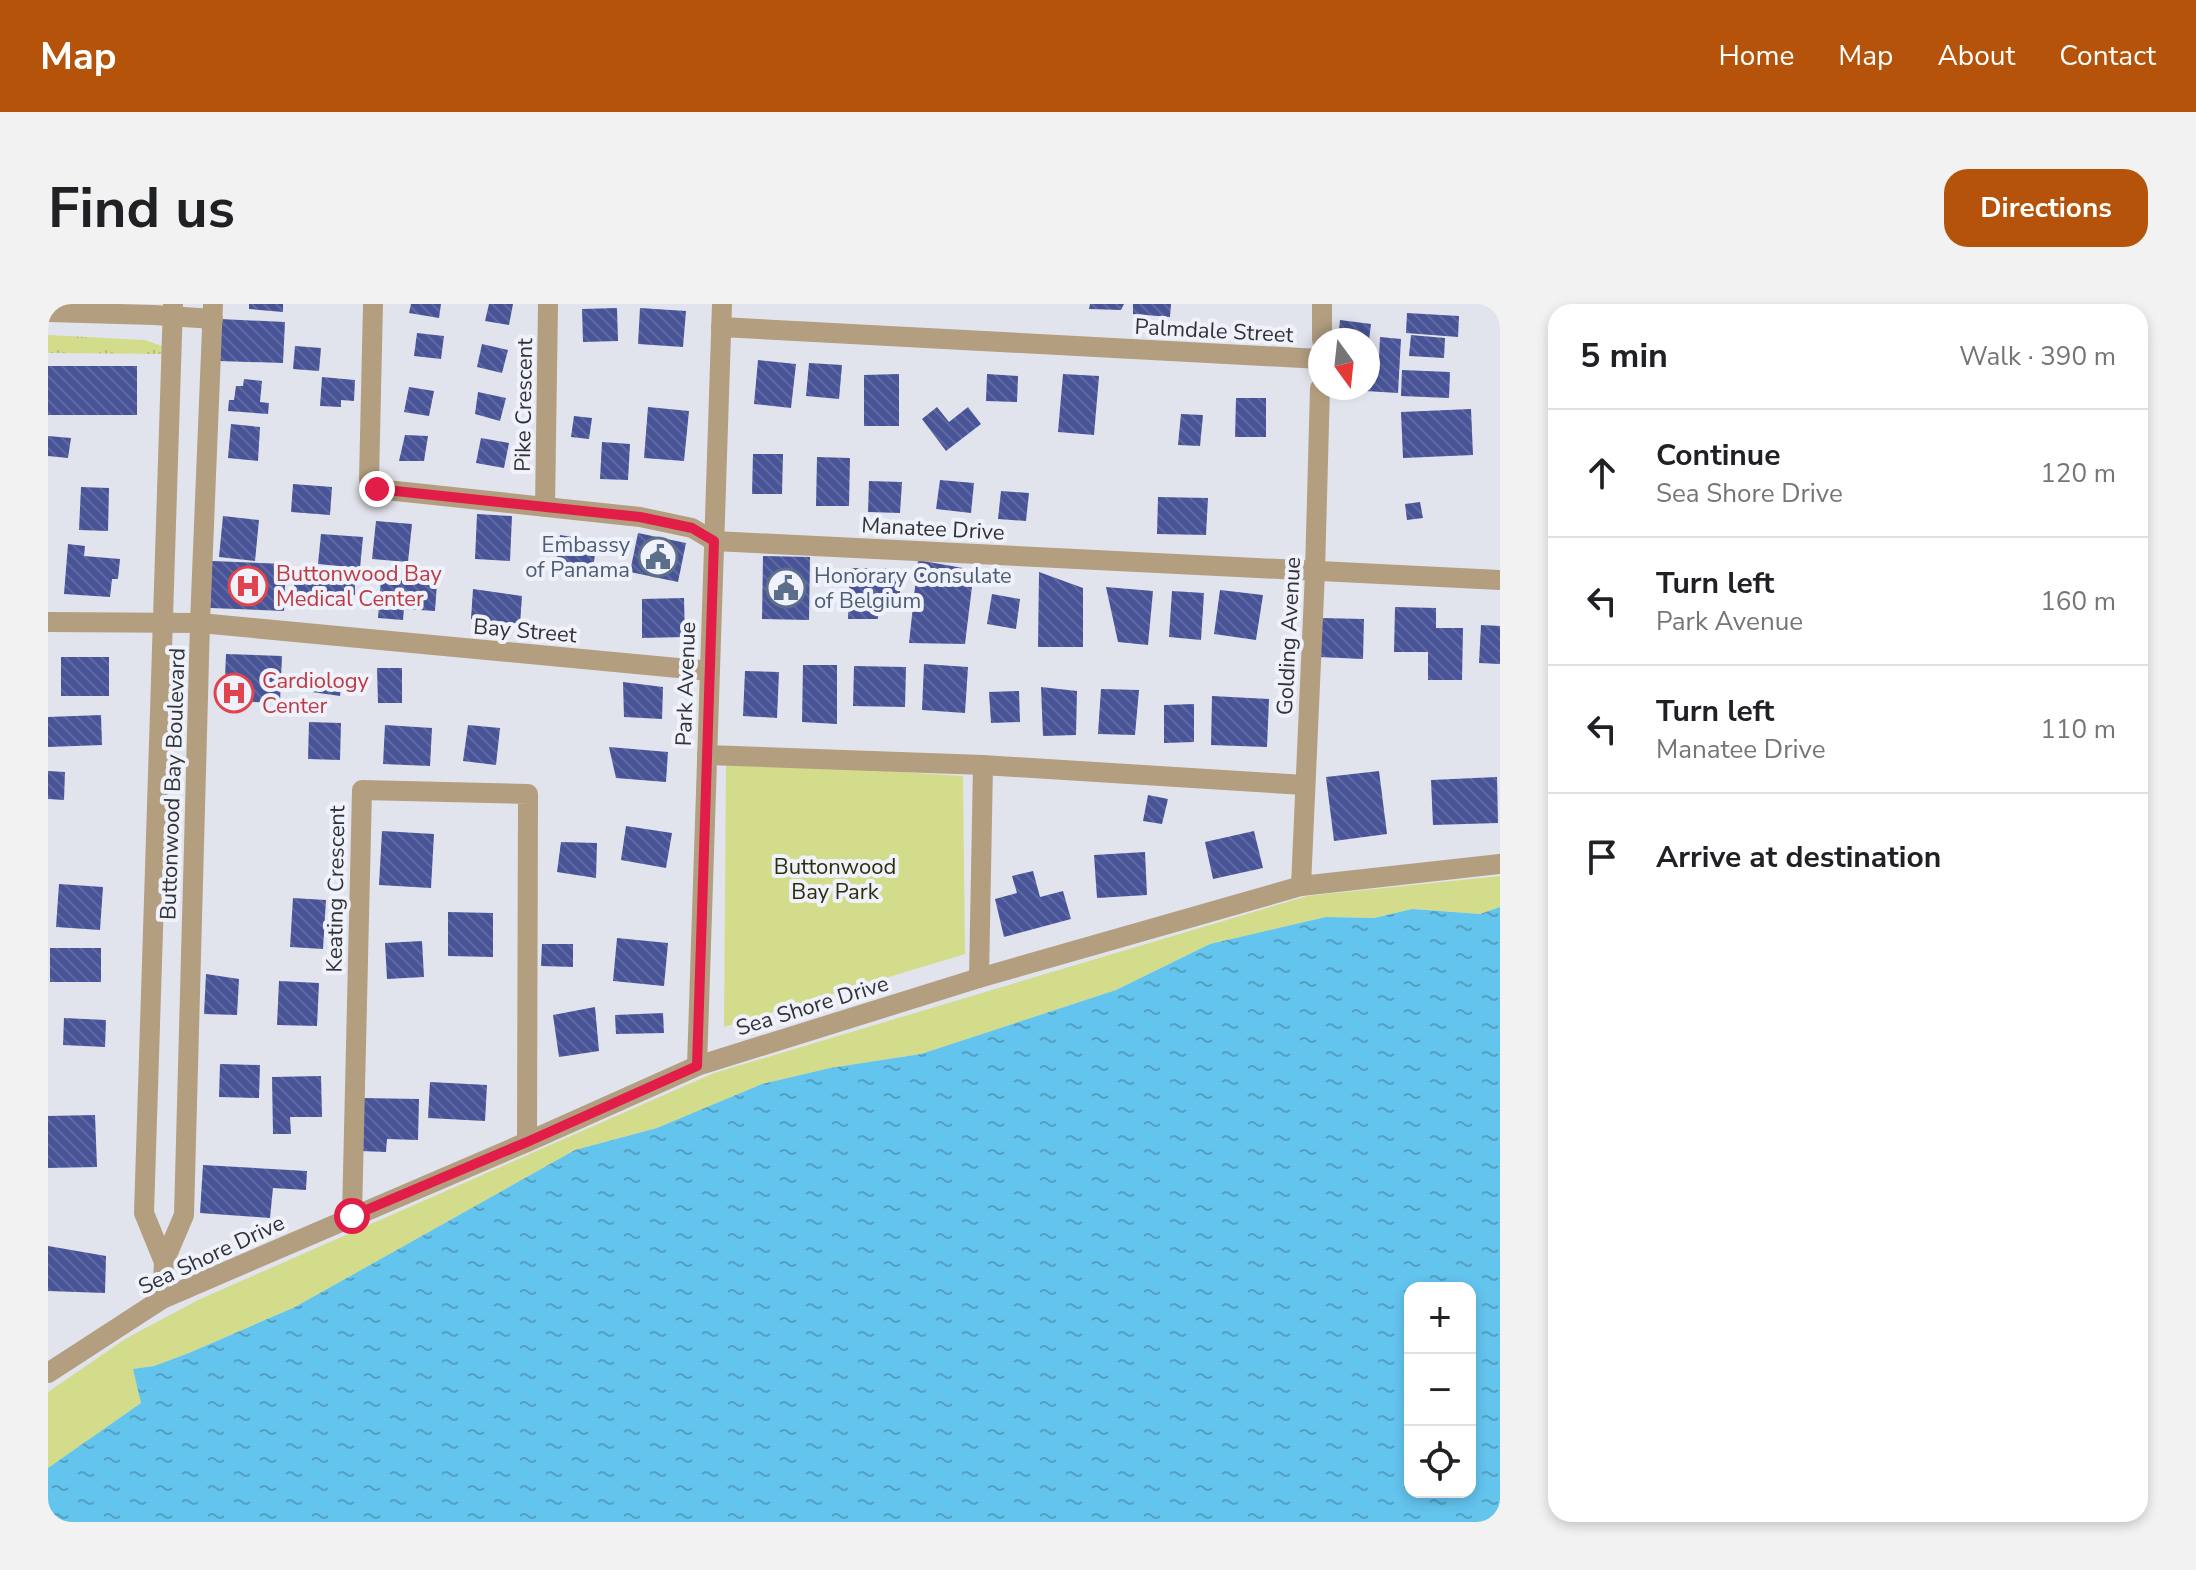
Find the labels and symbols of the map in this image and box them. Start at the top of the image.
street label: Palmdale Street [1134,312,1294,350]
north arrow [1308,328,1380,400]
street label: Pike Crescent [508,338,540,472]
route end [359,471,395,507]
street label: Manatee Drive [861,510,1005,548]
place label: Embassy of Panama [525,530,631,585]
public building icon: Embassy of Panama [637,536,679,578]
street label: Golding Avenue [1270,556,1308,716]
place label: Buttonwood Bay Medical Center [276,559,443,614]
place label: Honorary Consulate of Belgium [814,561,1012,616]
hospital icon: Buttonwood Bay Medical Center [227,565,269,607]
public building icon: Honorary Consulate of Belgium [765,567,807,609]
street label: Bay Street [472,612,578,650]
street label: Park Avenue [669,621,703,747]
street label: Buttonwood Bay Boulevard [153,647,193,921]
place label: Cardiology Center [262,666,370,721]
hospital icon: Cardiology Center [213,672,255,714]
street label: Keating Crescent [320,805,352,973]
park label: Buttonwood Bay Park [774,852,896,907]
street label: Sea Shore Drive [732,969,892,1043]
route start [334,1198,370,1234]
street label: Sea Shore Drive [133,1208,289,1302]

